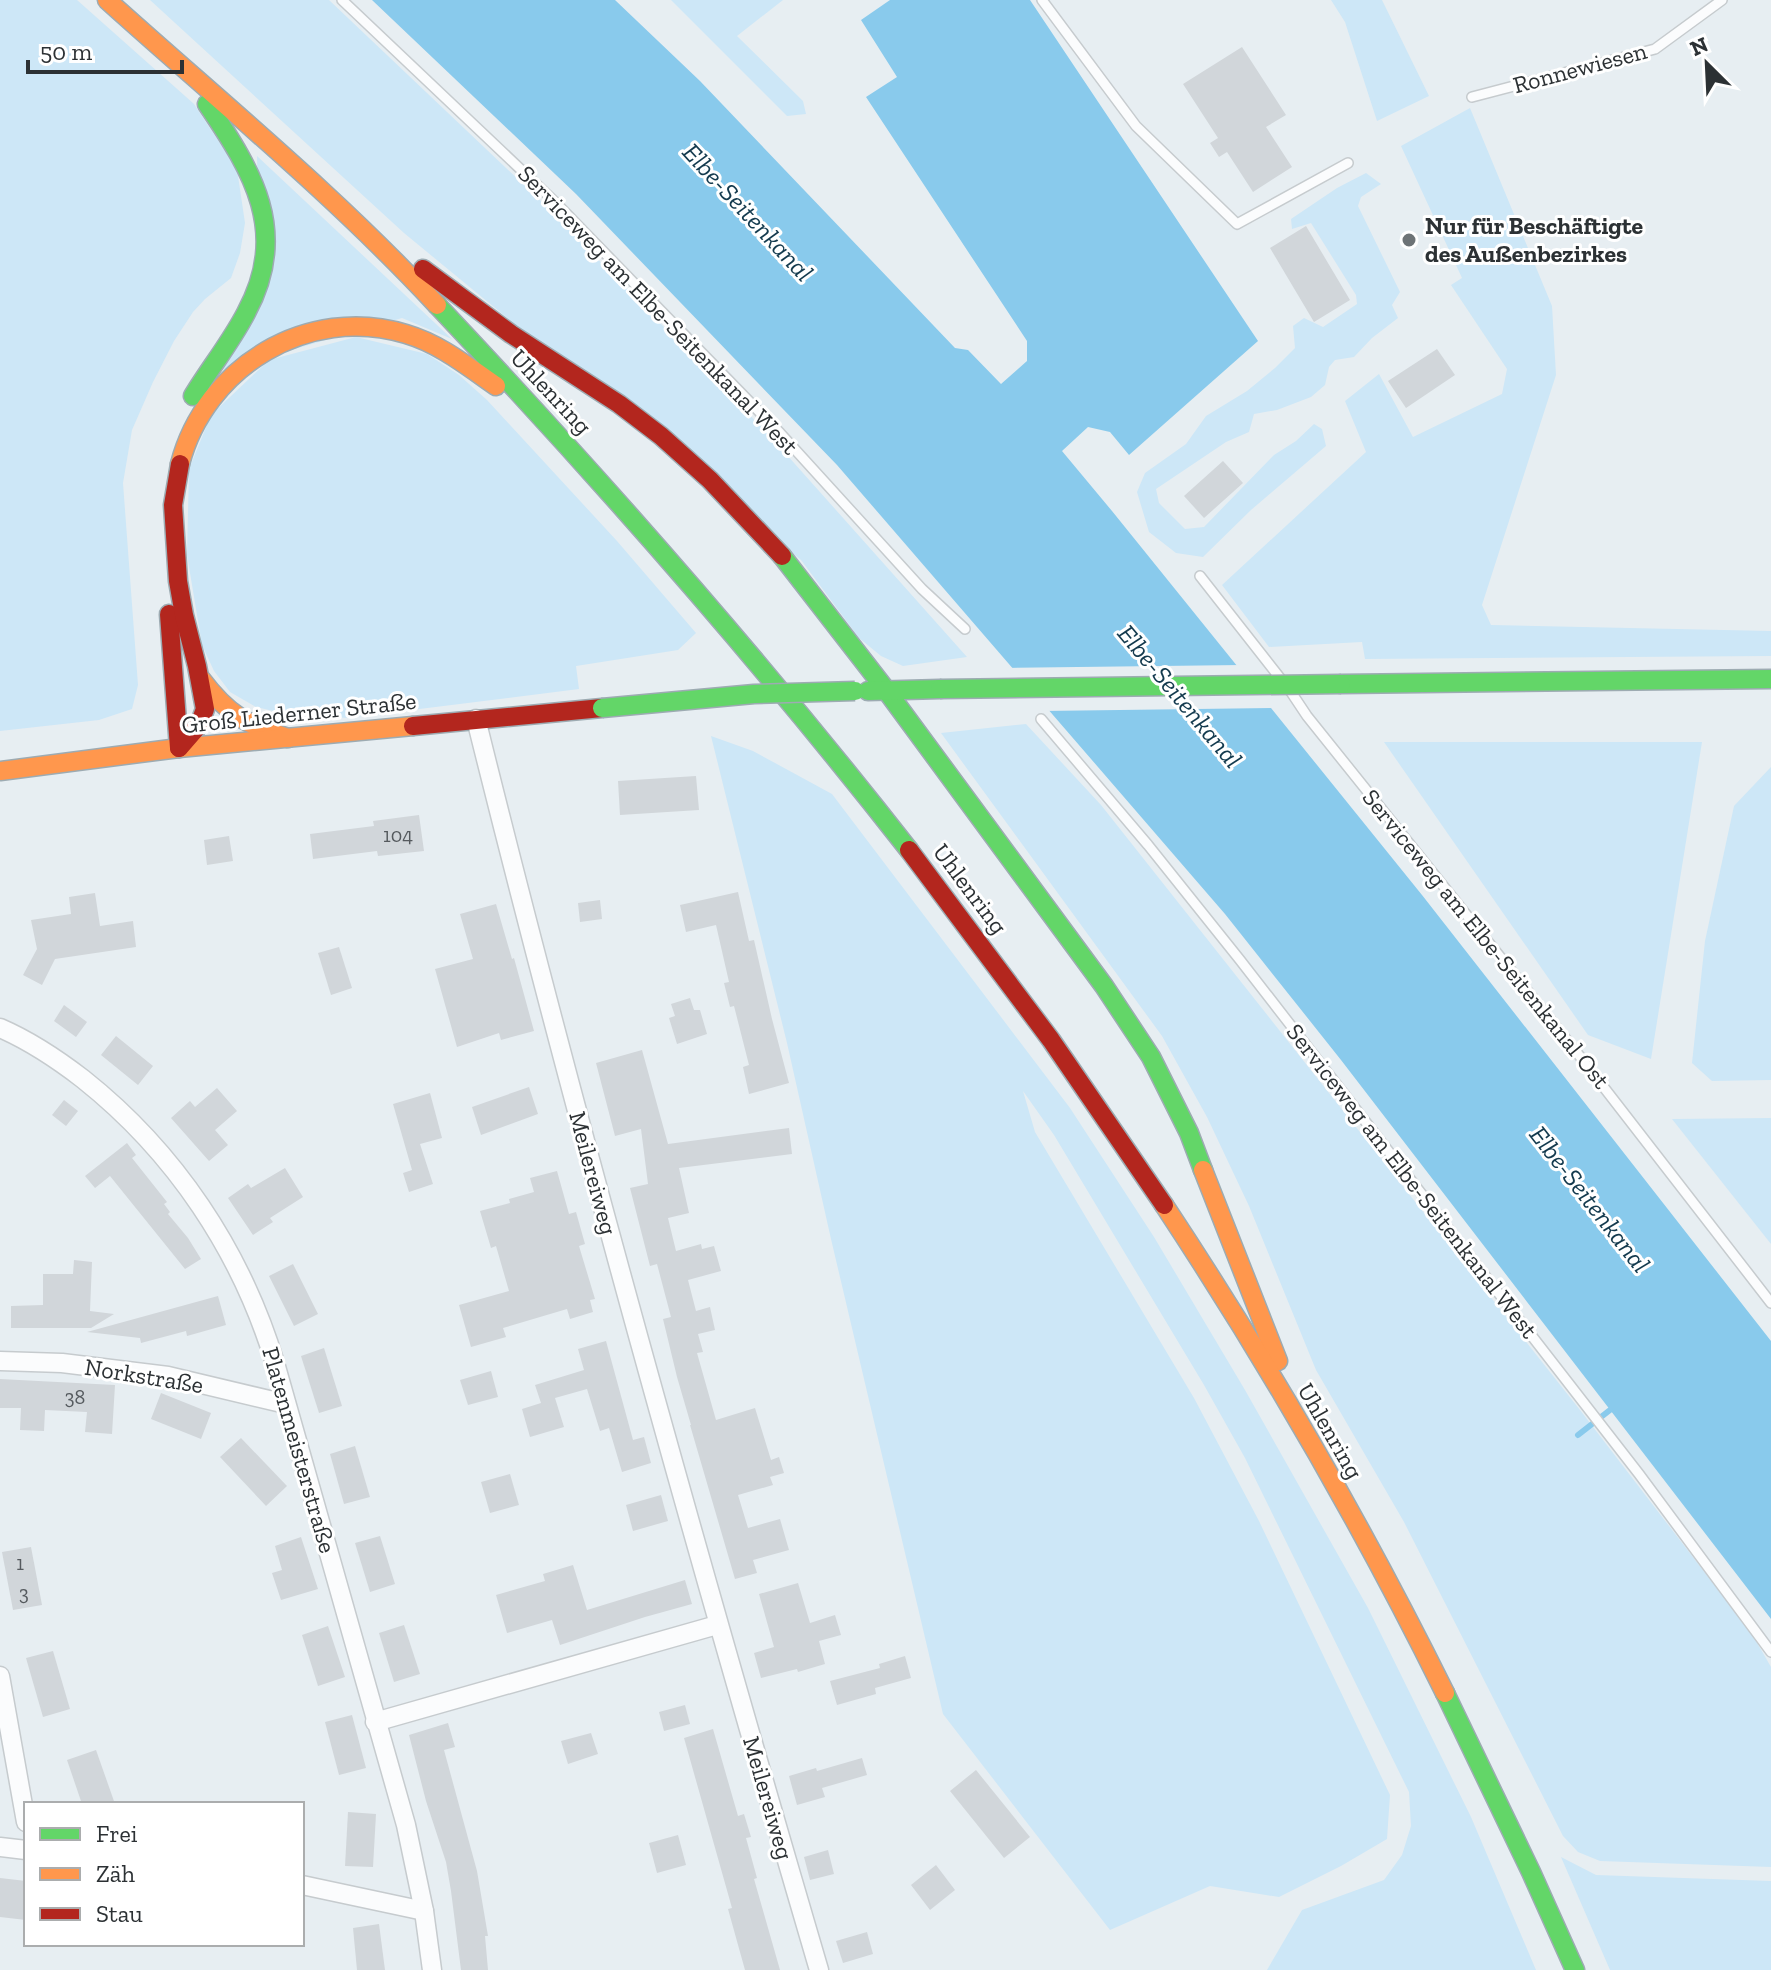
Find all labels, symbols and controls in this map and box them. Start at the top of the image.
scale bar [28,24,182,74]
north arrow [1667,24,1747,104]
text: N [1686,30,1712,62]
street label: Ronnewiesen [1510,36,1650,99]
text: 50 m [40,37,93,66]
water label: Elbe-Seitenkanal [676,136,820,288]
street label: Serviceweg am Elbe-Seitenkanal West [512,159,805,460]
place label: Nur für Beschäftigte des Außenbezirkes [1425,211,1644,268]
marker: Nur für Beschäftigte des Außenbezirkes [1400,231,1418,249]
street label: Uhlenring [505,343,598,440]
water label: Elbe-Seitenkanal [1111,618,1249,774]
street label: Groß Liederner Straße [180,686,418,739]
street label: Serviceweg am Elbe-Seitenkanal Ost [1357,783,1616,1094]
house number: 104 [383,823,413,847]
street label: Uhlenring [927,838,1014,940]
street label: Serviceweg am Elbe-Seitenkanal West [1281,1018,1544,1344]
street label: Meilereiweg [563,1108,624,1238]
water label: Elbe-Seitenkanal [1523,1119,1657,1279]
street label: Platenmeisterstraße [256,1343,343,1556]
street label: Norkstraße [83,1352,206,1399]
street label: Uhlenring [1291,1378,1369,1484]
house number: 38 [65,1385,85,1409]
house number: 1 [16,1551,24,1575]
house number: 3 [19,1581,29,1605]
street label: Meilereiweg [737,1733,800,1863]
legend [24,1802,304,1946]
text: Frei [96,1819,138,1848]
text: Zäh [96,1859,135,1888]
text: Stau [96,1899,143,1928]

